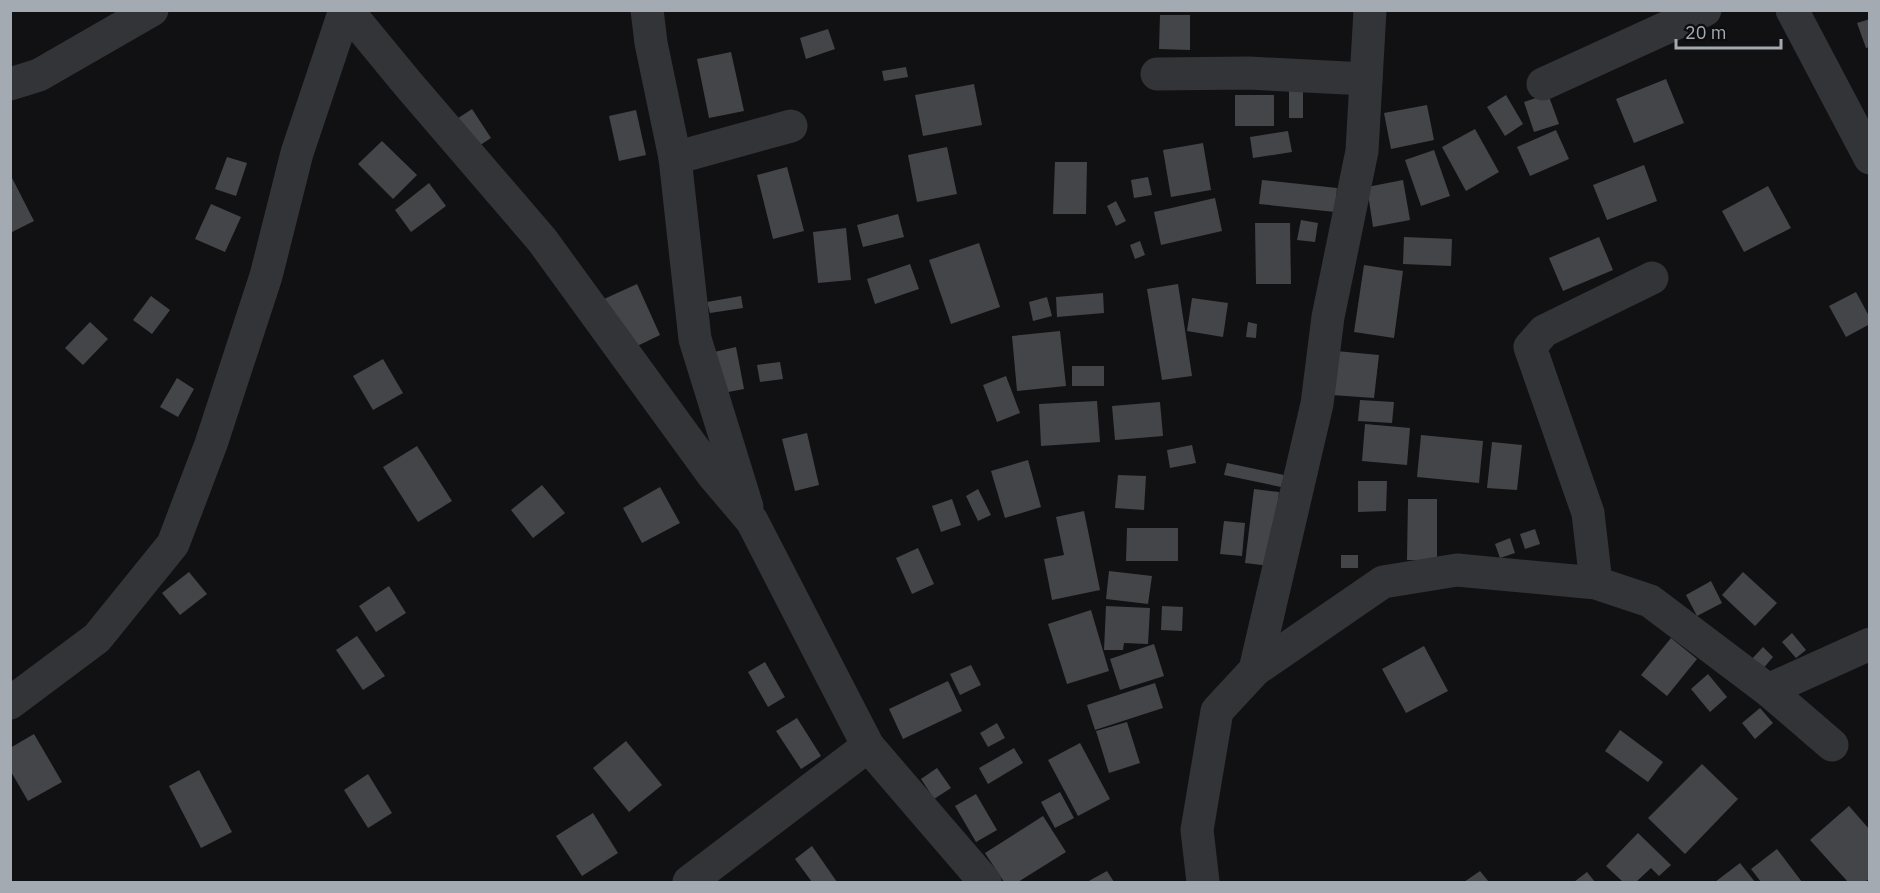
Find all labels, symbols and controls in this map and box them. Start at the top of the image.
scale bar [1676,12,1781,50]
text: 20 m [1685,21,1727,44]

